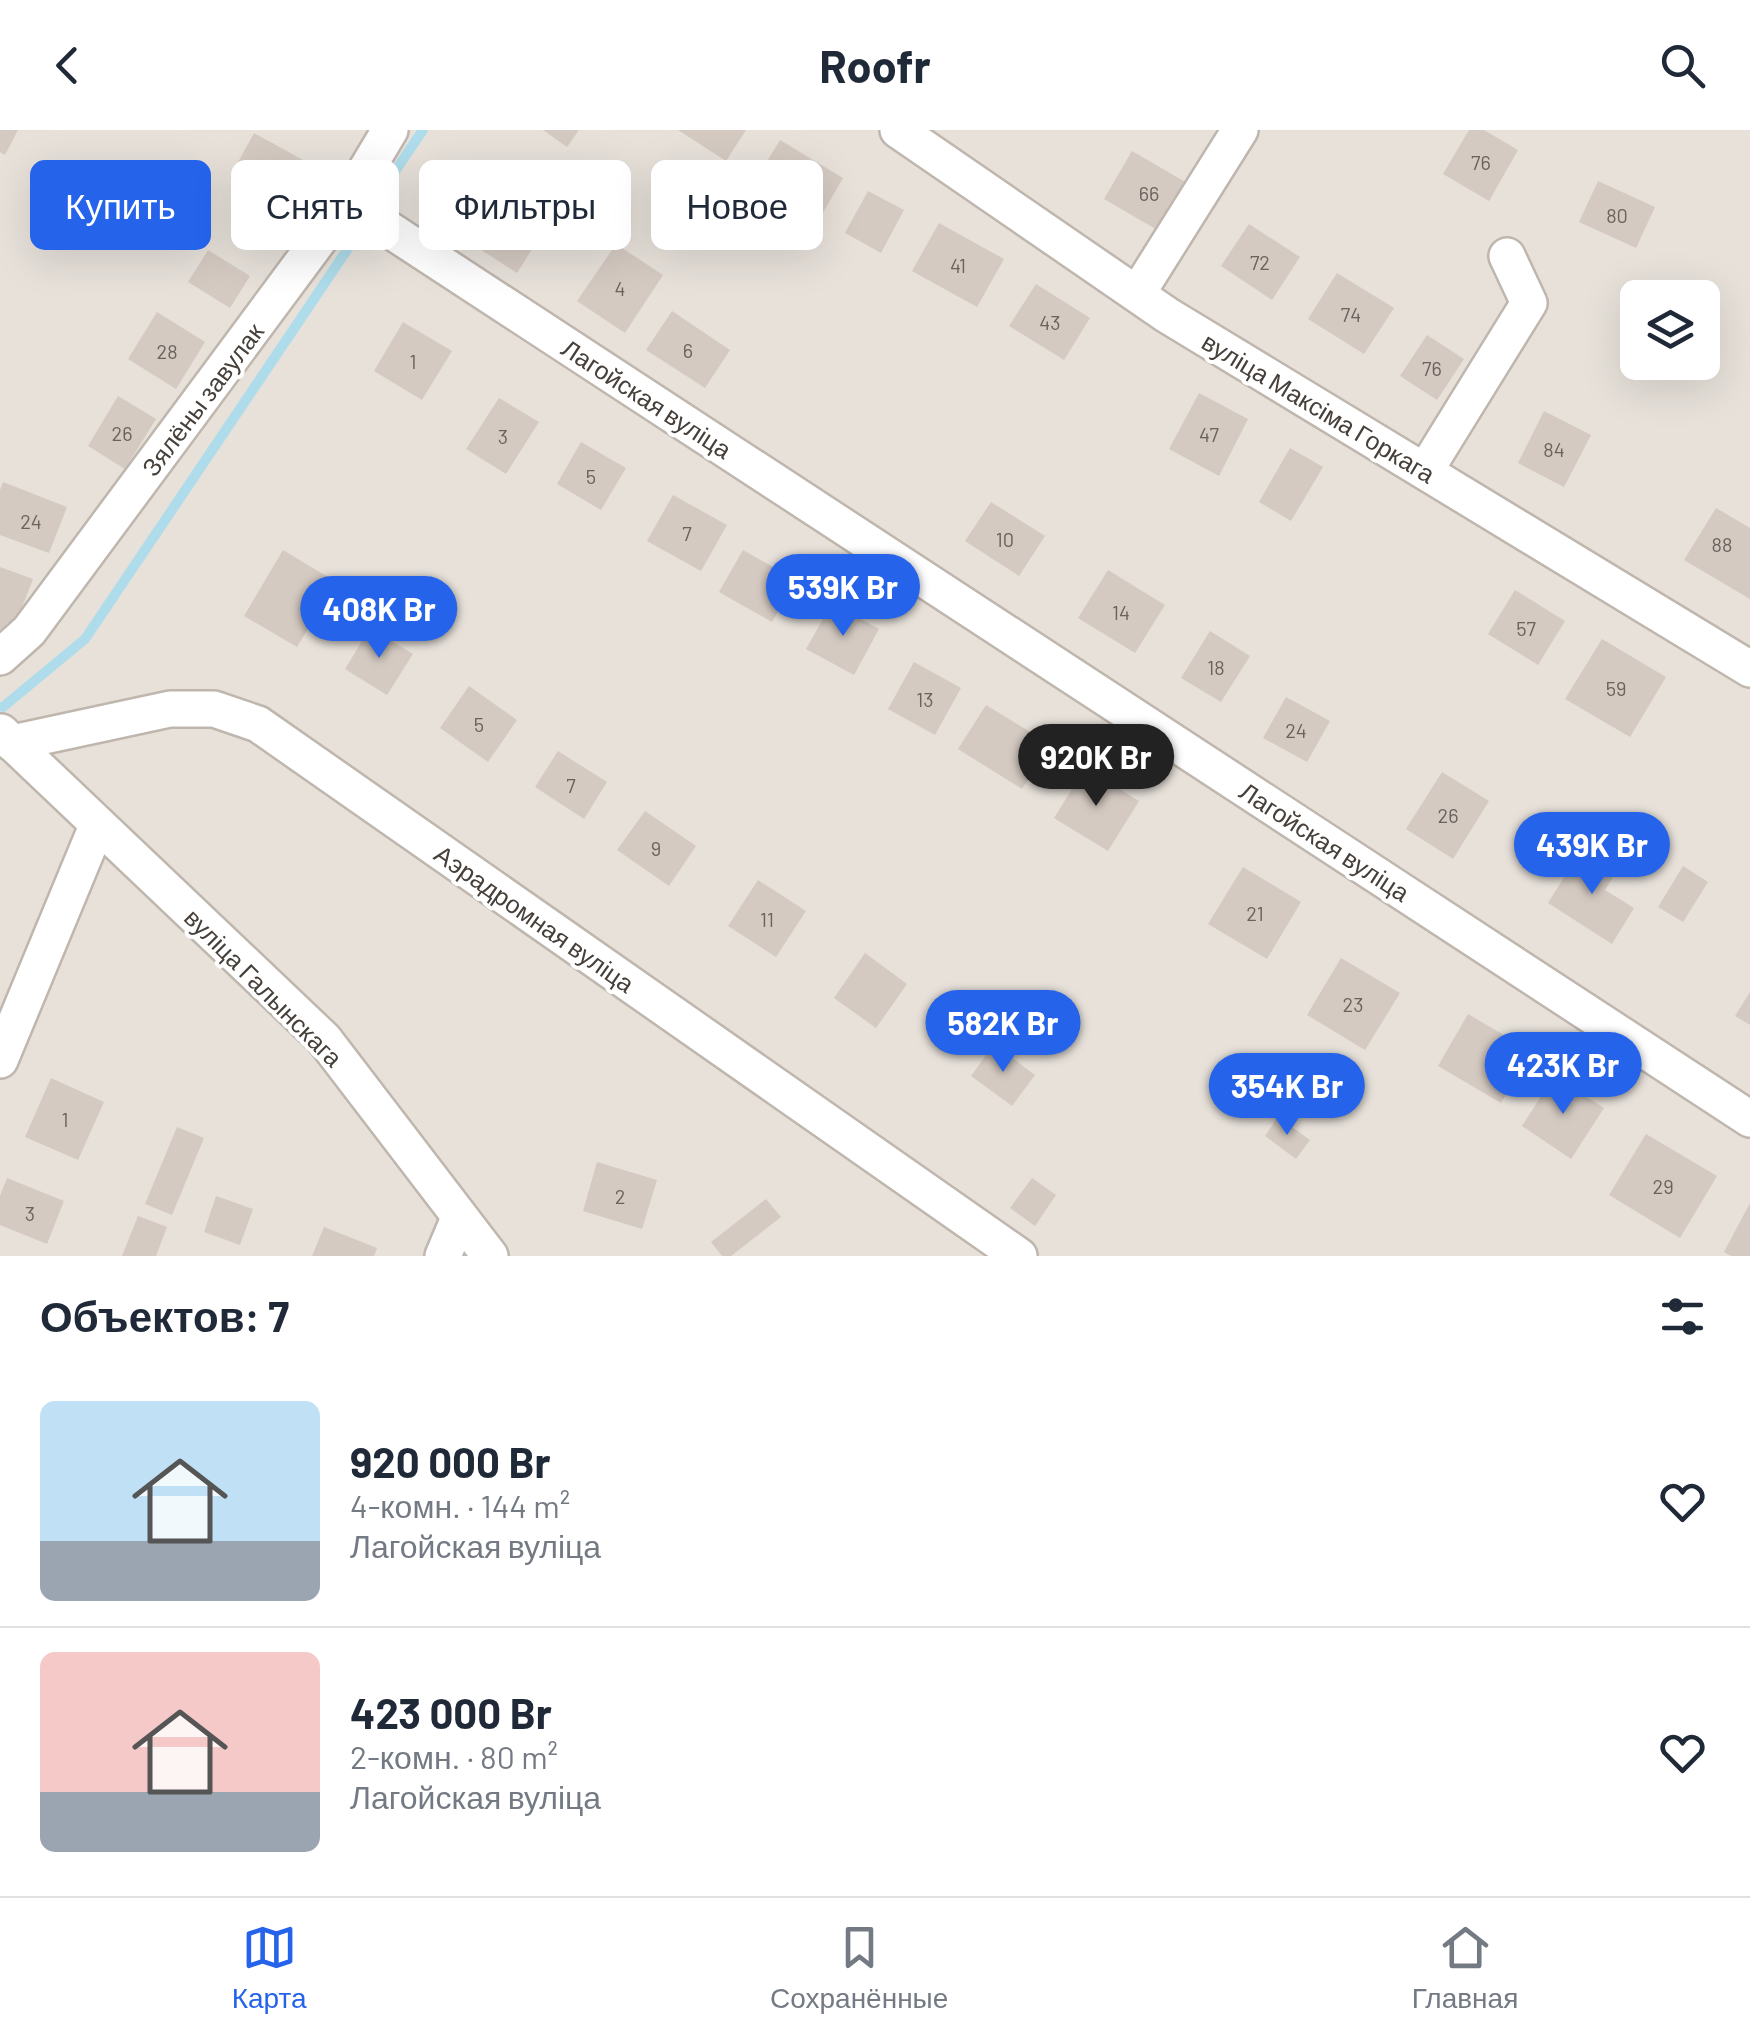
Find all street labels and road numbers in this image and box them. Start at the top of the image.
street label: Зялёны завулак [135,316,270,481]
street label: вуліца Максіма Горкага [1197,326,1441,488]
street label: Лагойская вуліца [557,332,738,464]
street label: Лагойская вуліца [1235,775,1416,907]
street label: Аэрадромная вуліца [429,838,641,998]
street label: вуліца Галынскага [179,902,349,1072]

